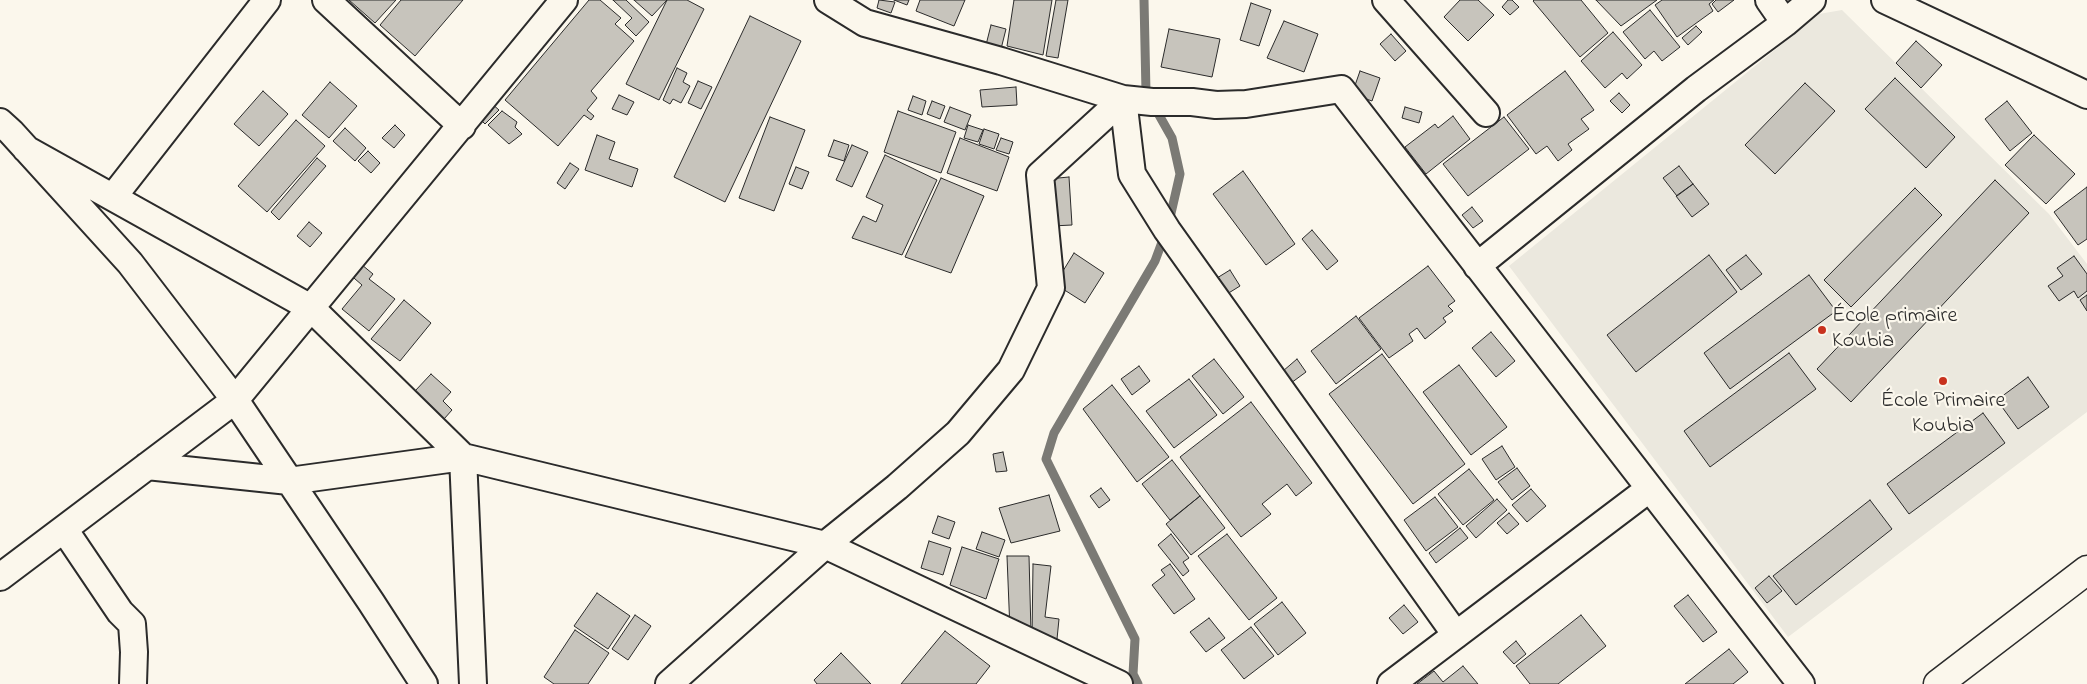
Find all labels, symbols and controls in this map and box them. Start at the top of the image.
place label: École primaire Koubia [1832,304,1957,356]
marker: École primaire Koubia [1816,324,1828,336]
marker: École Primaire Koubia [1937,375,1949,387]
place label: École Primaire Koubia [1881,389,2005,441]

